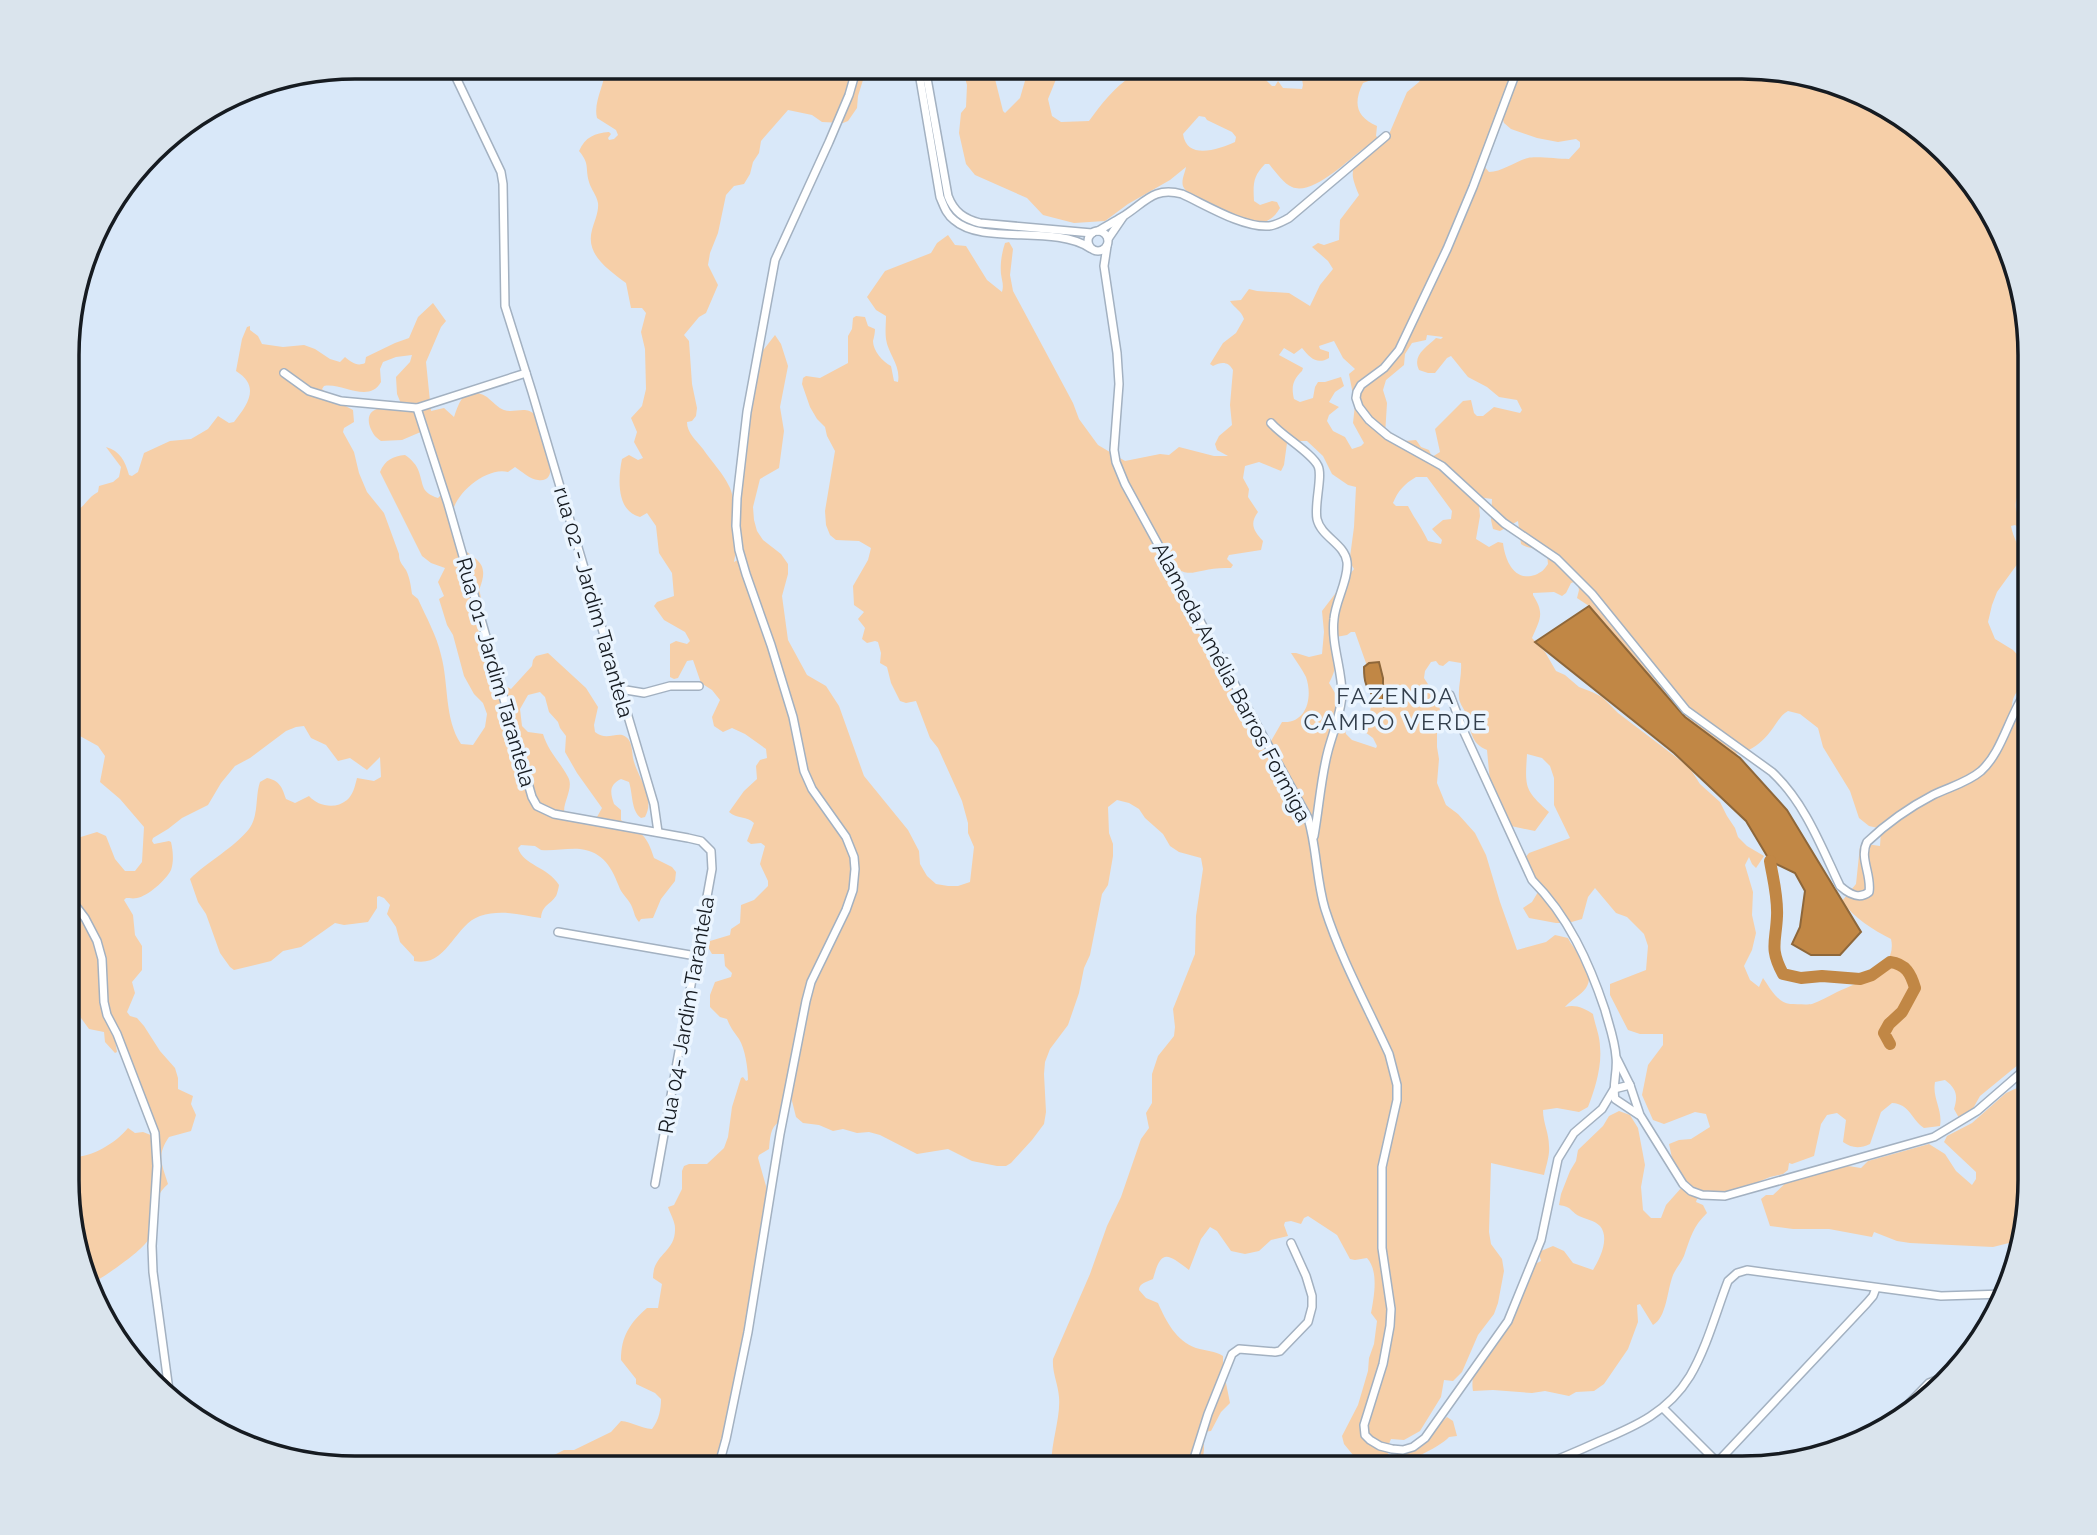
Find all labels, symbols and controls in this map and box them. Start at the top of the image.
street label: rua 02 - Jardim Tarantela [549,484,639,720]
street label: Alameda Amélia Barros Formiga [1148,538,1316,826]
street label: Rua 01- Jardim Tarantela [451,554,541,790]
district label: FAZENDA CAMPO VERDE [1303,682,1489,735]
street label: Rua 04- Jardim Tarantela [653,895,719,1135]

